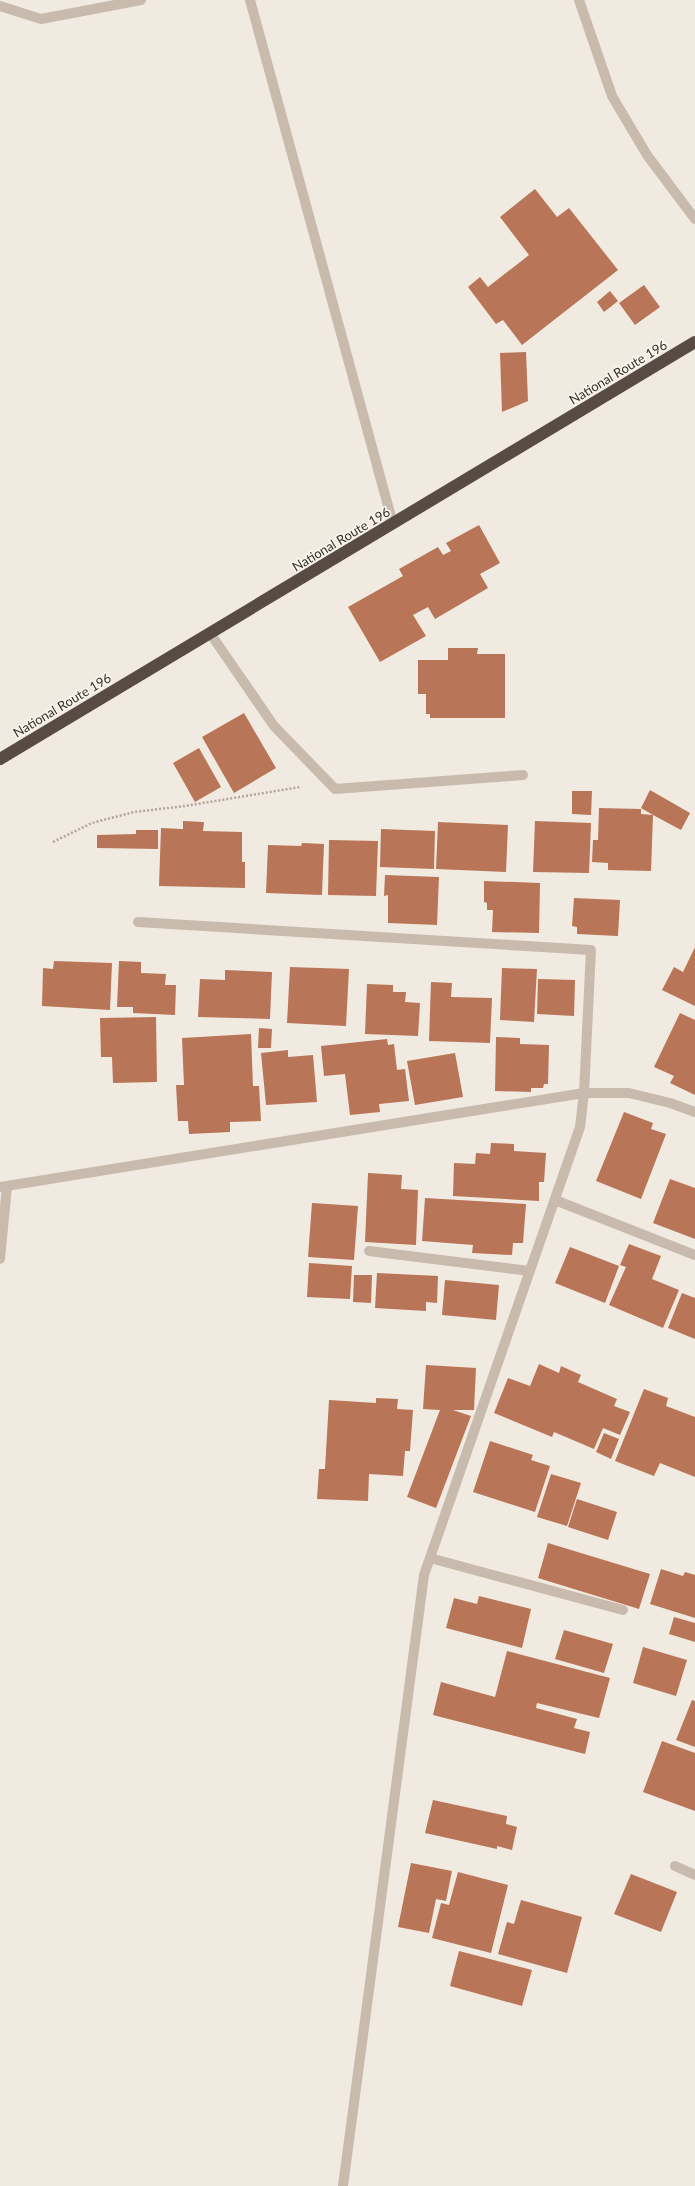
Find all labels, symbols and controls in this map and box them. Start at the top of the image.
street label: National Route 196 [566,336,670,408]
street label: National Route 196 [289,503,393,575]
street label: National Route 196 [10,669,114,741]

